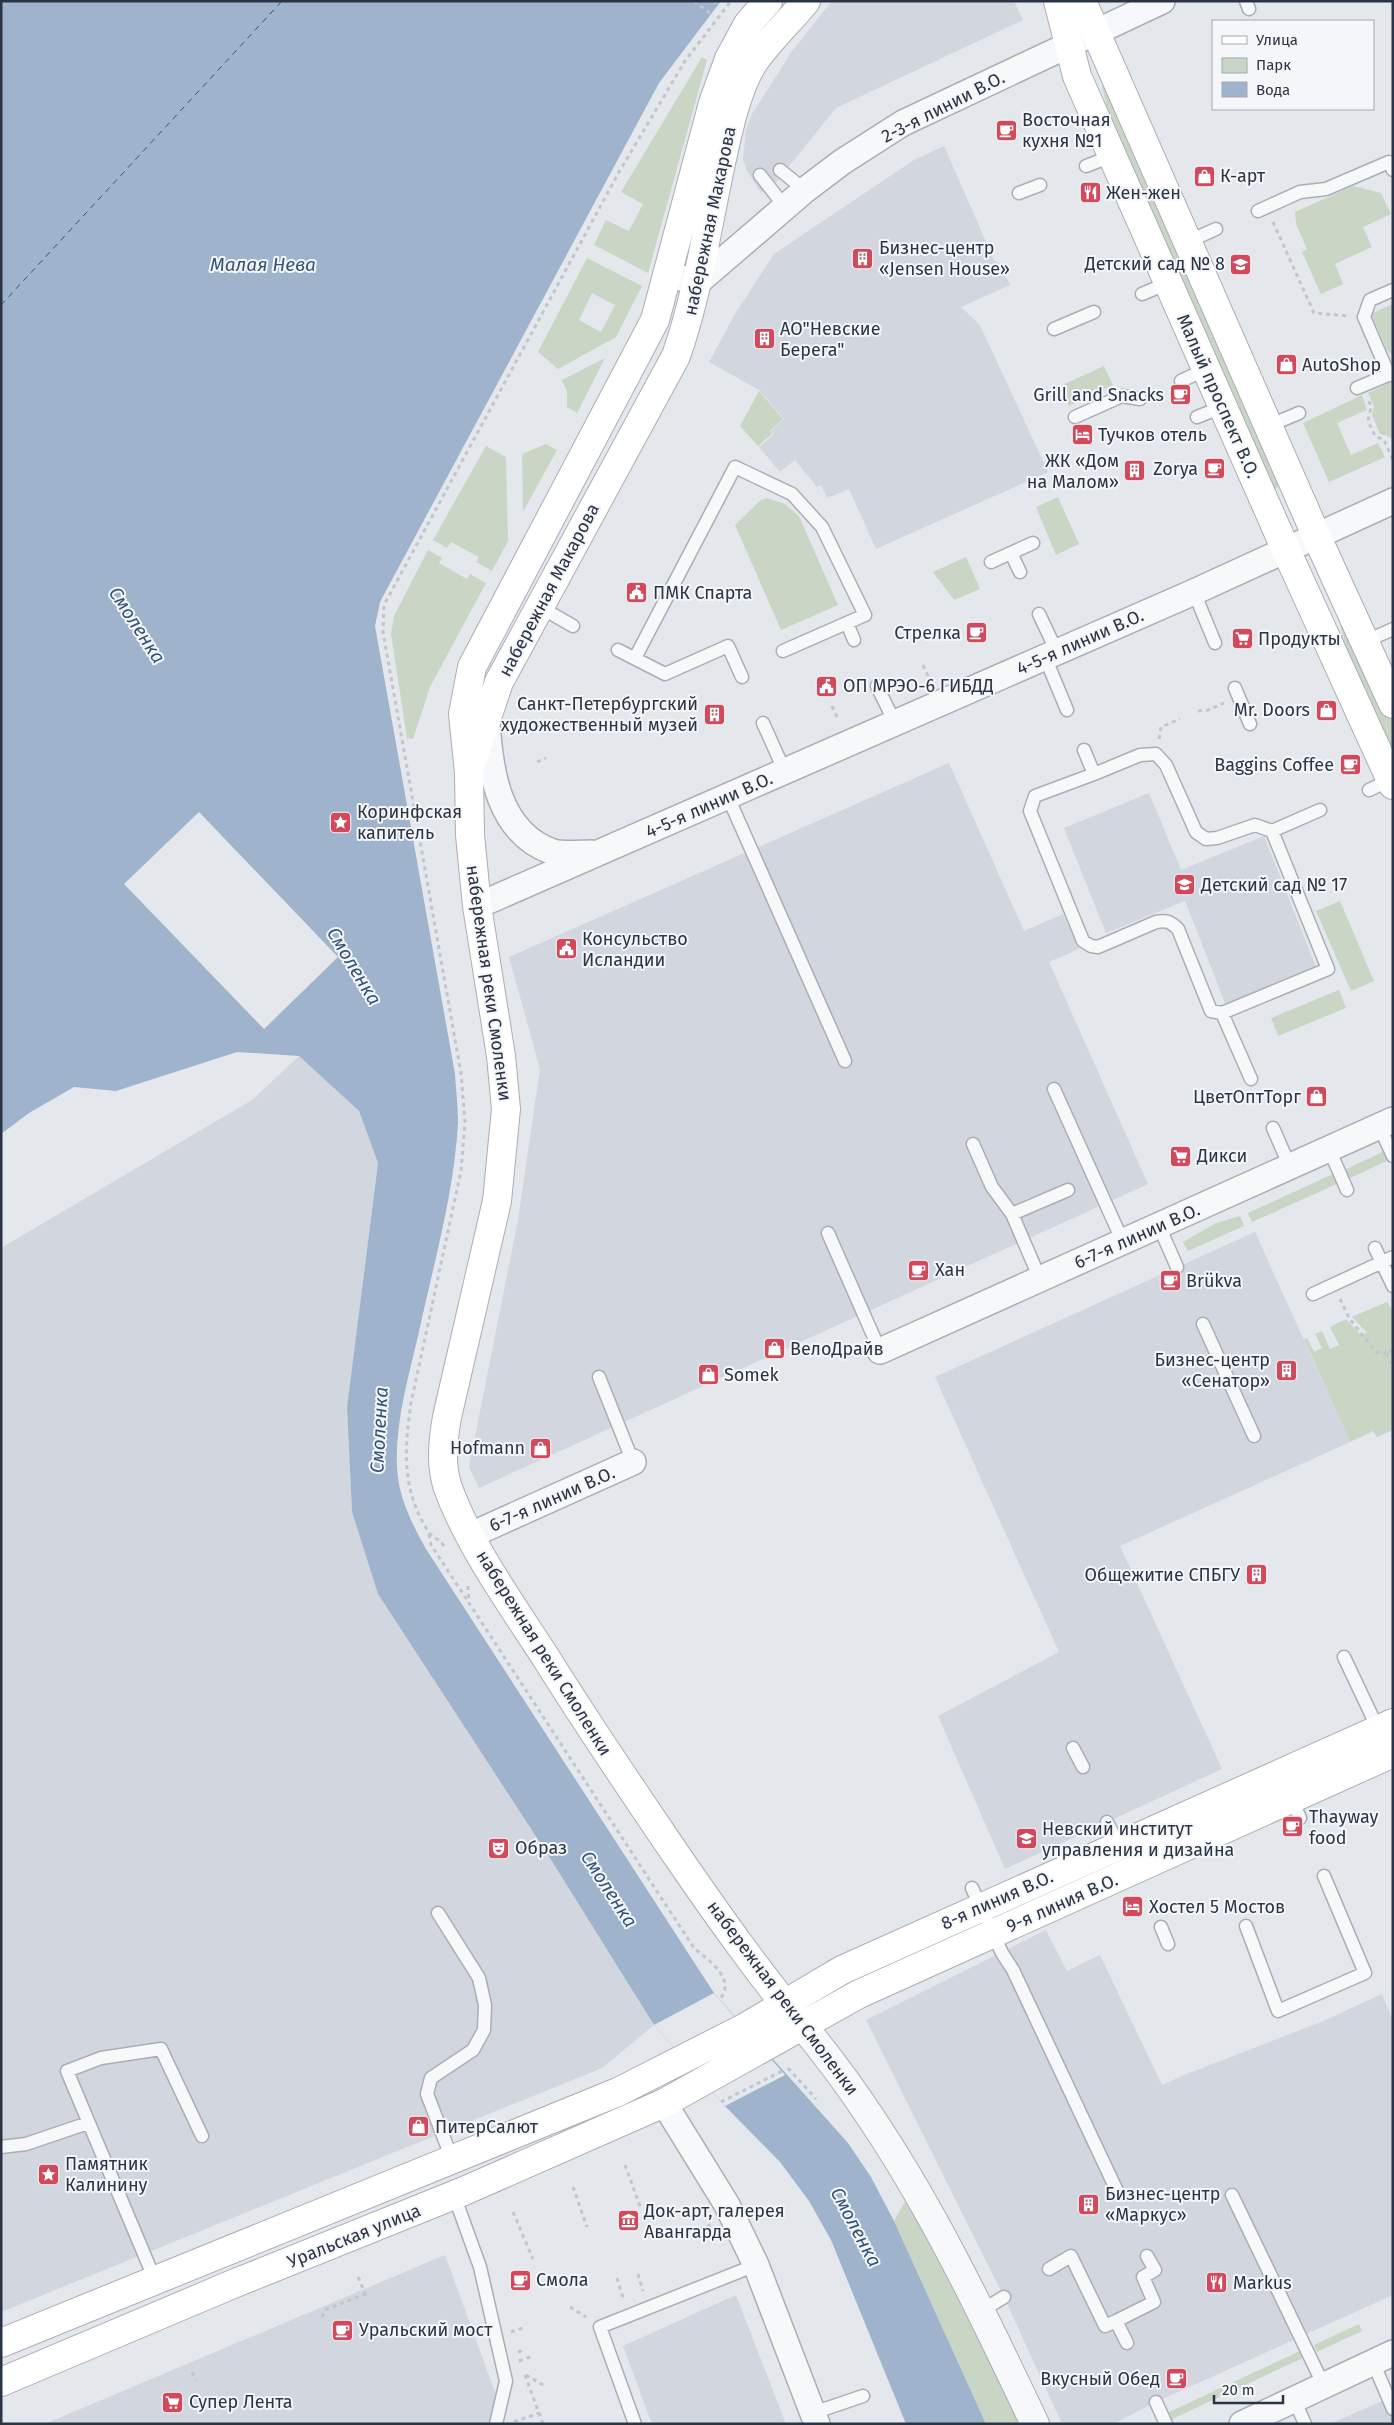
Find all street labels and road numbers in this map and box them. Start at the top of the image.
street label: 2-3-я линии В.О. [878,66,1008,148]
street label: набережная Макарова [679,124,741,318]
street label: Малый проспект В.О. [1172,311,1264,481]
street label: набережная Макарова [494,500,604,680]
street label: 4-5-я линии В.О. [1013,604,1147,680]
street label: 4-5-я линии В.О. [642,767,776,843]
street label: набережная реки Смоленки [462,864,516,1102]
street label: 6-7-я линии В.О. [1071,1199,1203,1273]
street label: 6-7-я линии В.О. [486,1462,618,1536]
street label: набережная реки Смоленки [472,1546,616,1760]
street label: 8-я линия В.О. [938,1865,1056,1935]
street label: 9-я линия В.О. [1003,1869,1121,1937]
street label: набережная реки Смоленки [703,1896,863,2100]
street label: Уральская улица [284,2199,424,2273]

